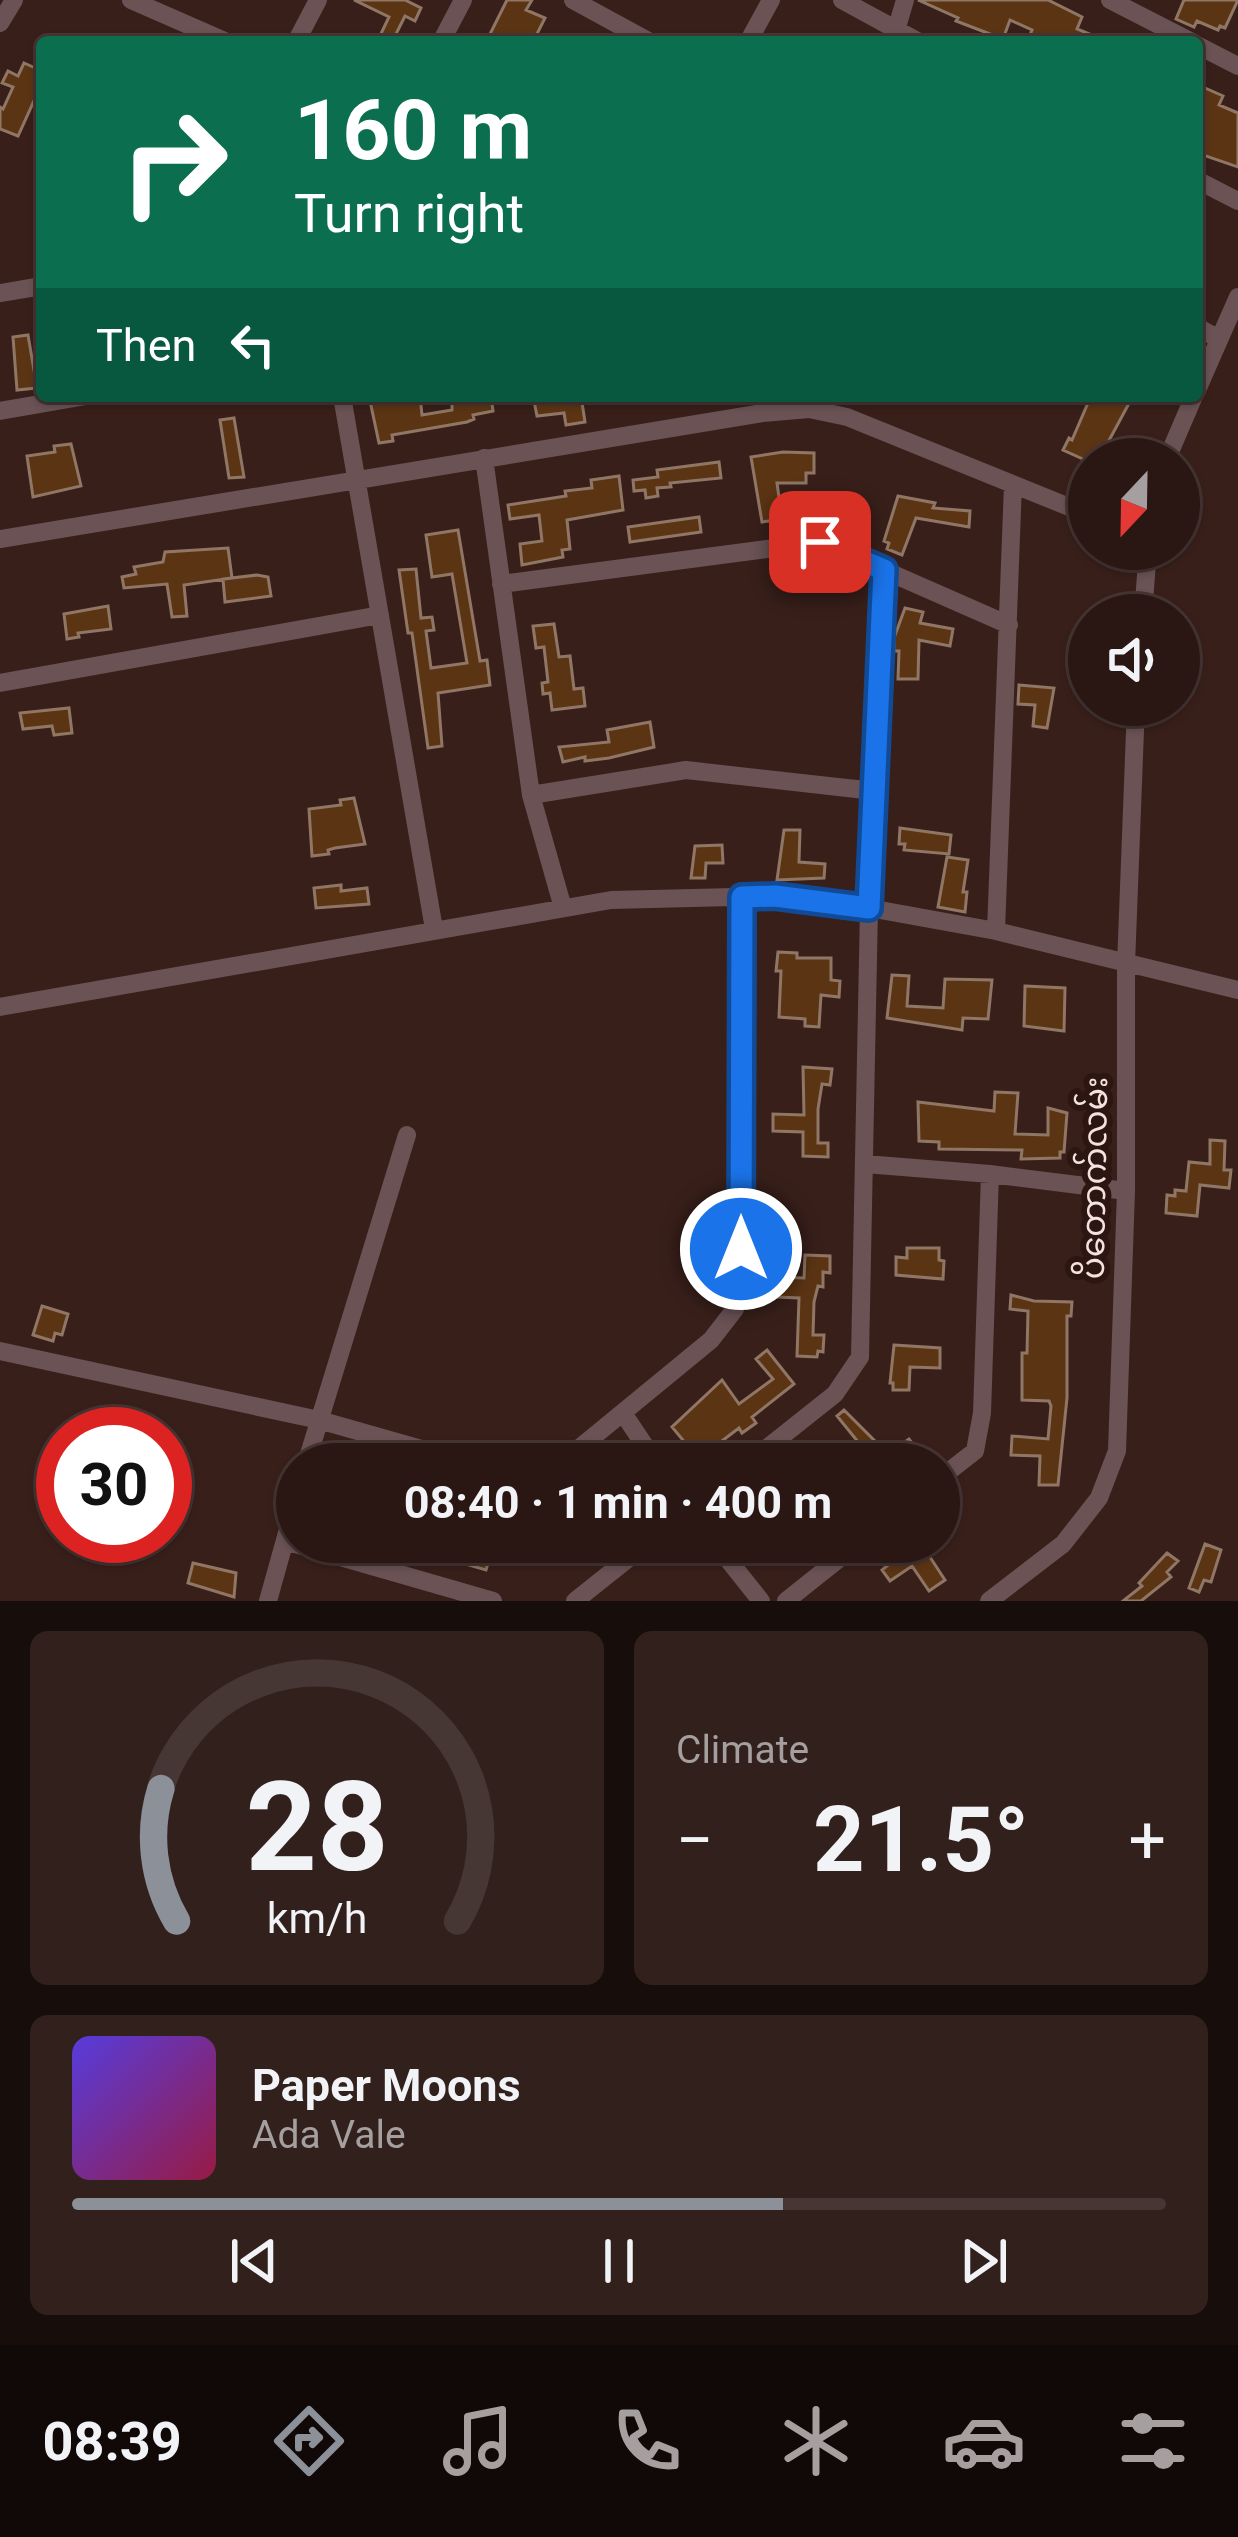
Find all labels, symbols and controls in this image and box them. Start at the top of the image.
text: 160 m [294,81,532,180]
icon: right [96,84,252,240]
text: Turn right [294,182,524,245]
icon: left [220,312,286,378]
text: Then [96,319,196,372]
north arrow [1068,438,1200,570]
map controls [1068,438,1200,726]
pin [769,491,871,593]
icon: arrive [787,509,853,575]
button: sound [1068,594,1200,726]
street label: ပိတောက်လမ်း [1070,1076,1115,1280]
position arrow [678,1186,804,1312]
speed limit sign: 30 [36,1407,192,1563]
text: 08:40 · 1 min · 400 m [404,1476,832,1529]
text: Climate [676,1727,809,1773]
text: 28 [245,1754,389,1900]
text: 21.5° [813,1788,1029,1893]
text: − [676,1802,714,1879]
text: + [1129,1802,1166,1879]
text: km/h [267,1893,367,1943]
text: Paper Moons [252,2059,521,2112]
text: Ada Vale [252,2112,406,2158]
icon: previous [221,2228,287,2294]
icon: pause [586,2228,652,2294]
icon: next [951,2228,1017,2294]
icon: directions [267,2399,351,2483]
icon: music [436,2399,520,2483]
icon: phone [605,2399,689,2483]
icon: climate [774,2399,858,2483]
icon: car [942,2399,1026,2483]
icon: filters [1111,2399,1195,2483]
text: 08:39 [42,2410,182,2473]

